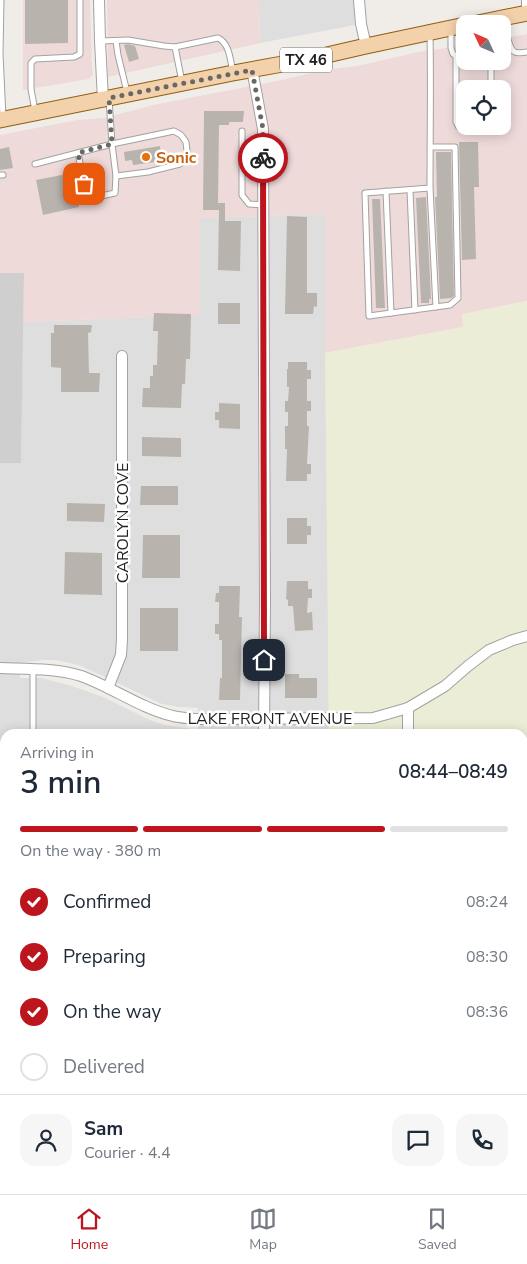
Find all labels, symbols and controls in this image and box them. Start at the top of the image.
north arrow [456,15,511,70]
map controls [456,15,511,135]
road number: TX 46 [280,48,332,72]
button: locate [456,80,511,135]
courier [238,133,288,183]
icon: bike [249,144,277,172]
place label: Sonic [156,147,197,169]
marker: Sonic [140,151,152,163]
pin [63,163,105,205]
icon: bag [70,170,98,198]
street label: CAROLYN COVE [112,463,134,583]
pin [243,639,285,681]
icon: home [250,646,278,674]
street label: LAKE FRONT AVENUE [188,708,352,730]
text: Arriving in [20,742,94,764]
text: 08:44–08:49 [398,759,508,785]
text: 3 min [20,761,102,804]
text: On the way · 380 m [20,840,161,862]
icon: check [20,888,48,916]
text: Confirmed [63,889,151,915]
text: 08:24 [466,891,508,913]
icon: check [20,943,48,971]
text: Preparing [63,944,146,970]
text: 08:30 [466,946,508,968]
icon: check [20,998,48,1026]
text: On the way [63,999,161,1025]
text: 08:36 [466,1001,508,1023]
text: Delivered [63,1054,145,1080]
button: person [20,1114,72,1166]
button: chat [392,1114,444,1166]
button: phone [456,1114,508,1166]
text: Sam [84,1116,123,1142]
text: Courier · 4.4 [84,1142,170,1164]
tab: Home [70,1205,108,1254]
tab: Map [249,1205,277,1254]
tab: Saved [418,1205,457,1254]

